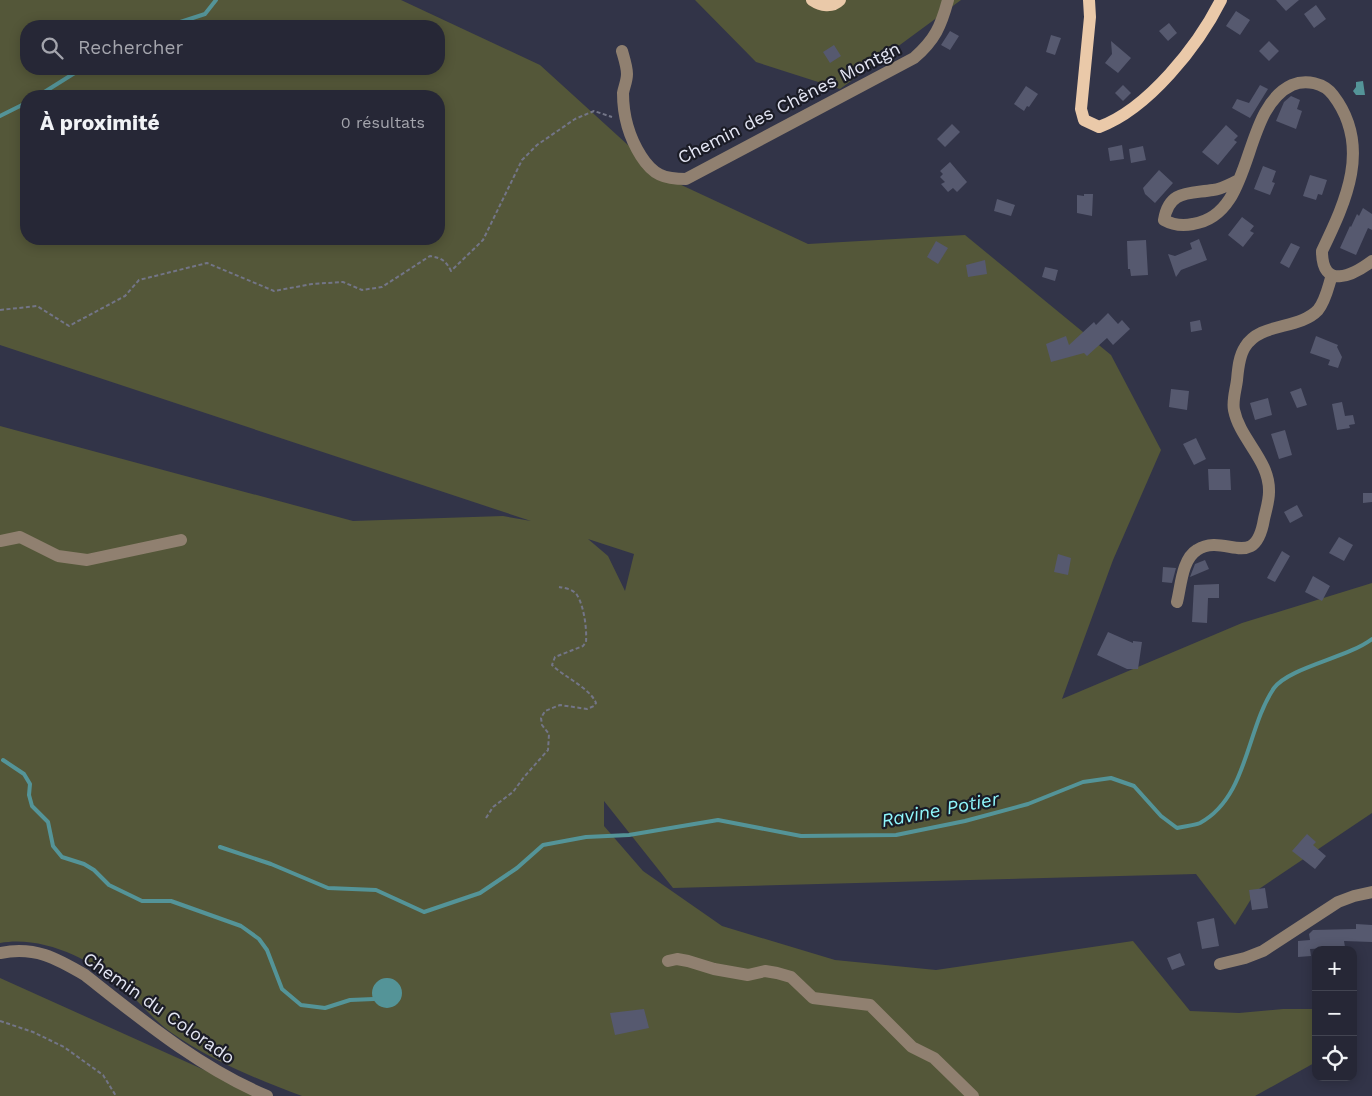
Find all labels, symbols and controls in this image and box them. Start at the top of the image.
search box [20,20,445,75]
icon: search [38,34,66,62]
text: Rechercher [78,36,183,59]
street label: Chemin des Chênes Montgn [674,37,903,168]
text: À proximité [40,110,160,135]
text: 0 résultats [341,113,425,132]
water label: Ravine Potier [879,787,1002,832]
map controls [1312,946,1357,1081]
button: + [1312,946,1357,991]
street label: Chemin du Colorado [79,947,239,1068]
button: − [1312,991,1357,1036]
button: locate [1312,1036,1357,1081]

